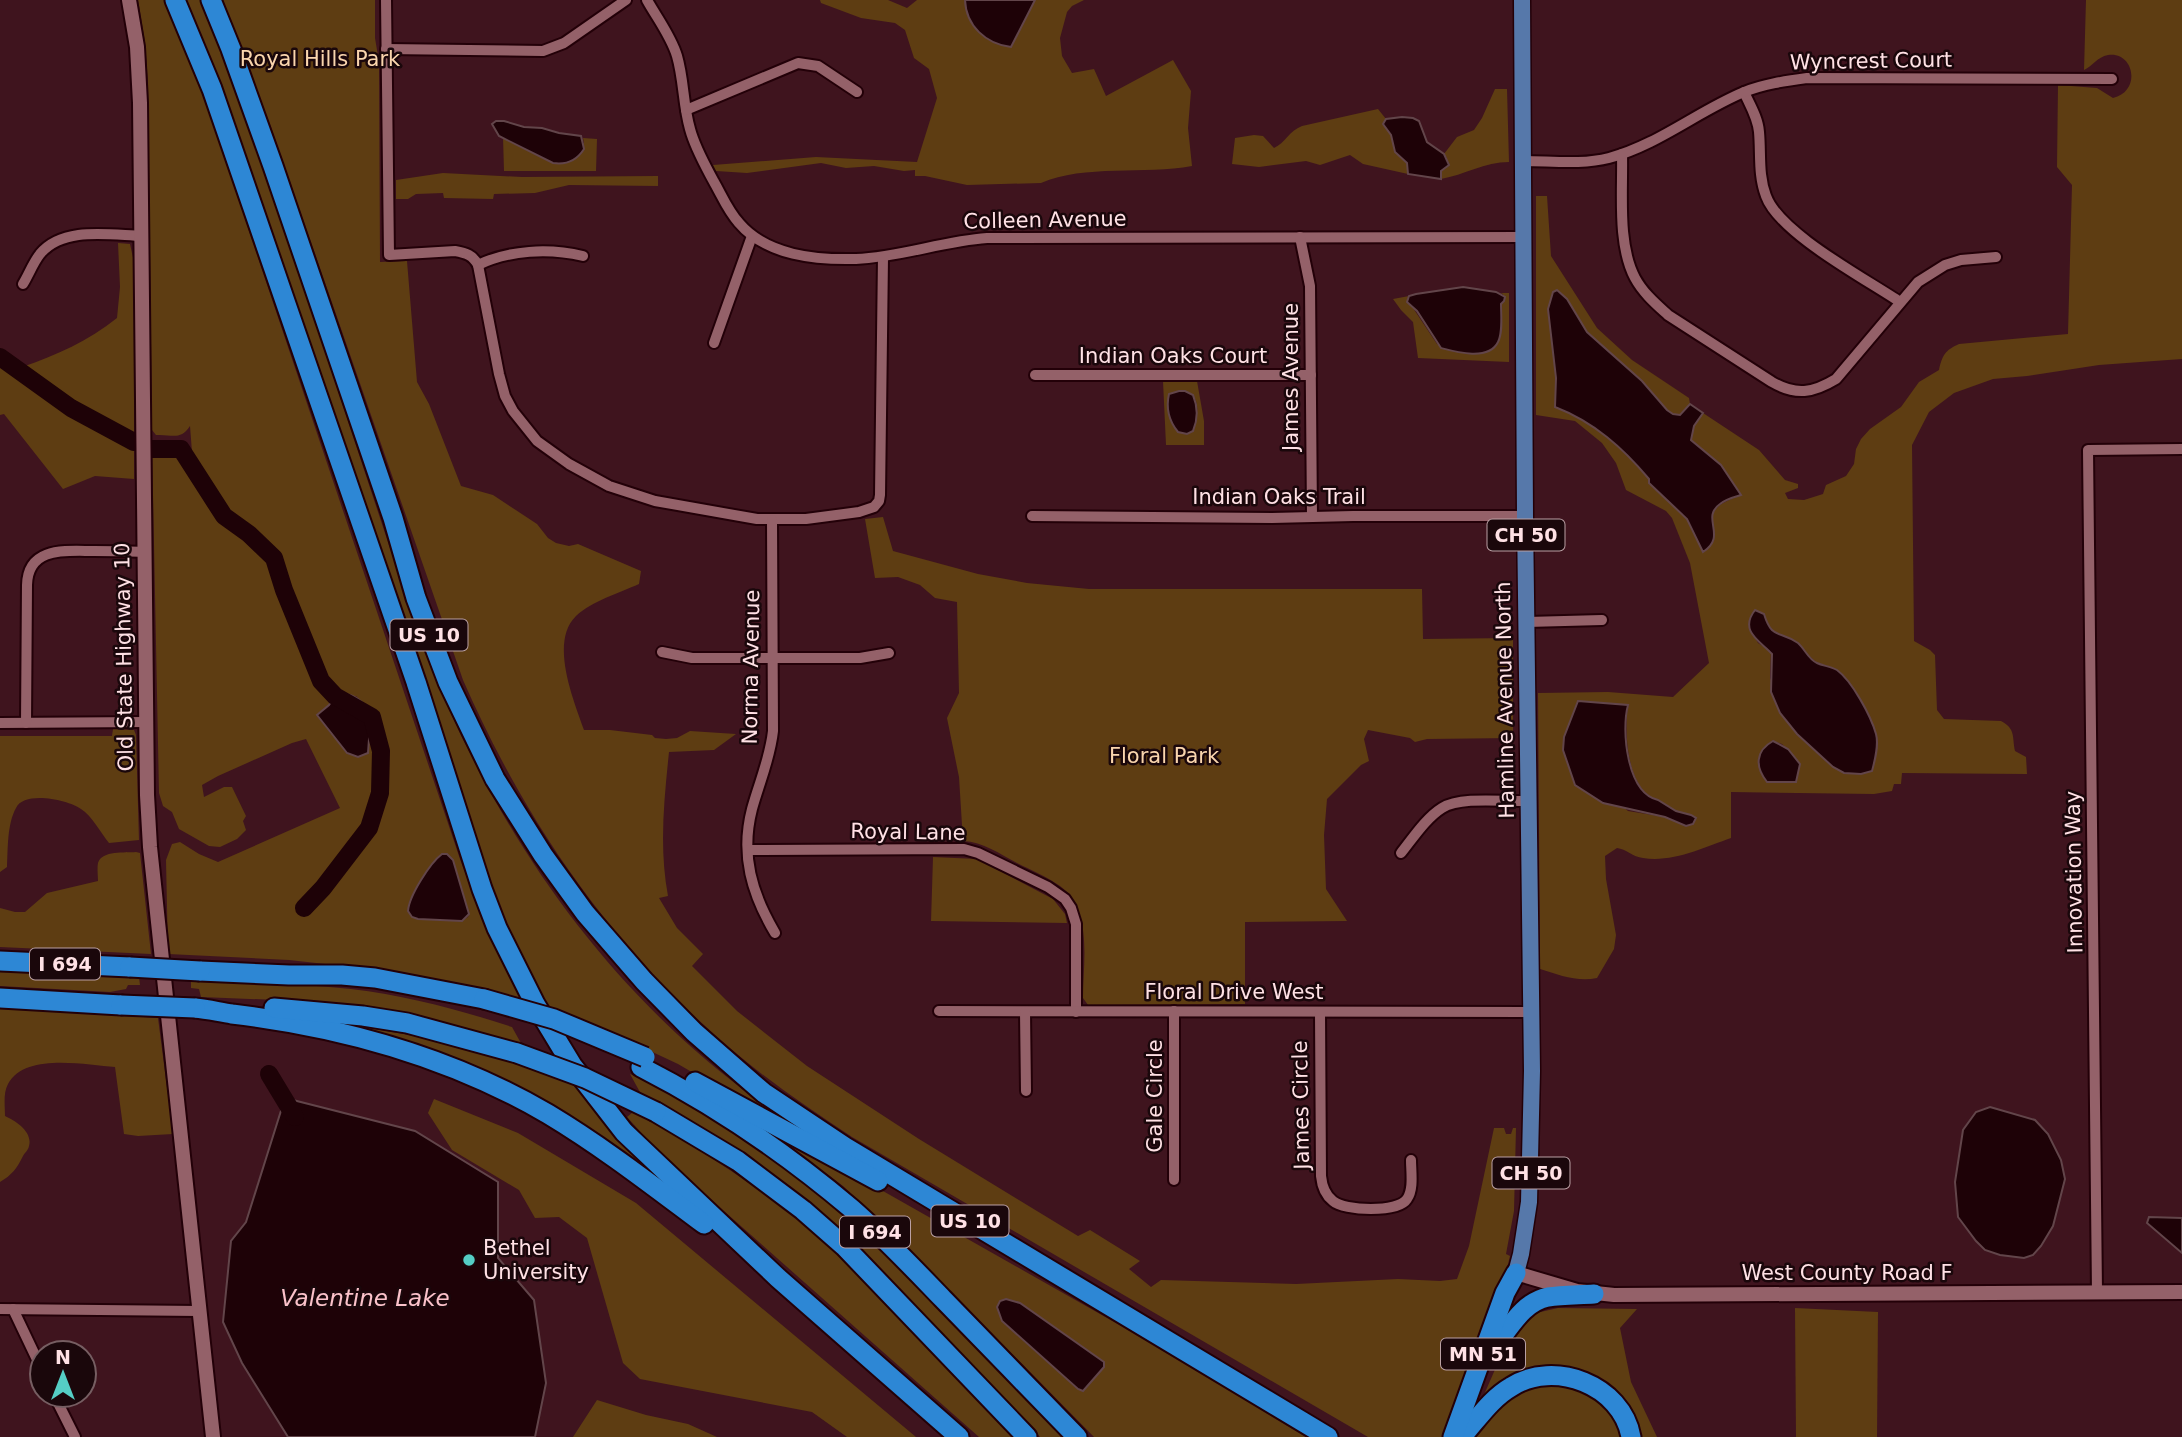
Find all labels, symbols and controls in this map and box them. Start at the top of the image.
park label: Royal Hills Park [240,47,401,71]
street label: Wyncrest Court [1790,48,1952,74]
street label: Colleen Avenue [963,207,1127,233]
street label: James Avenue [1279,303,1303,453]
street label: Indian Oaks Court [1079,344,1267,368]
street label: Indian Oaks Trail [1192,485,1366,509]
road number: CH 50 [1488,520,1564,550]
street label: Old State Highway 10 [110,542,138,772]
street label: Hamline Avenue North [1491,581,1519,819]
street label: Norma Avenue [738,589,764,745]
road number: US 10 [390,620,467,650]
park label: Floral Park [1109,744,1220,768]
street label: Innovation Way [2061,791,2087,953]
street label: Royal Lane [850,819,966,845]
road number: I 694 [30,948,100,980]
street label: Floral Drive West [1144,980,1324,1004]
street label: Gale Circle [1143,1039,1167,1153]
street label: James Circle [1288,1040,1314,1172]
road number: CH 50 [1492,1158,1570,1189]
road number: US 10 [932,1205,1009,1236]
road number: I 694 [840,1216,910,1248]
place label: Bethel University [483,1236,589,1284]
marker: Bethel University [461,1252,477,1268]
street label: West County Road F [1741,1261,1953,1285]
water label: Valentine Lake [280,1285,450,1311]
road number: MN 51 [1441,1338,1525,1370]
north arrow [28,1339,98,1409]
text: N [55,1346,71,1368]

